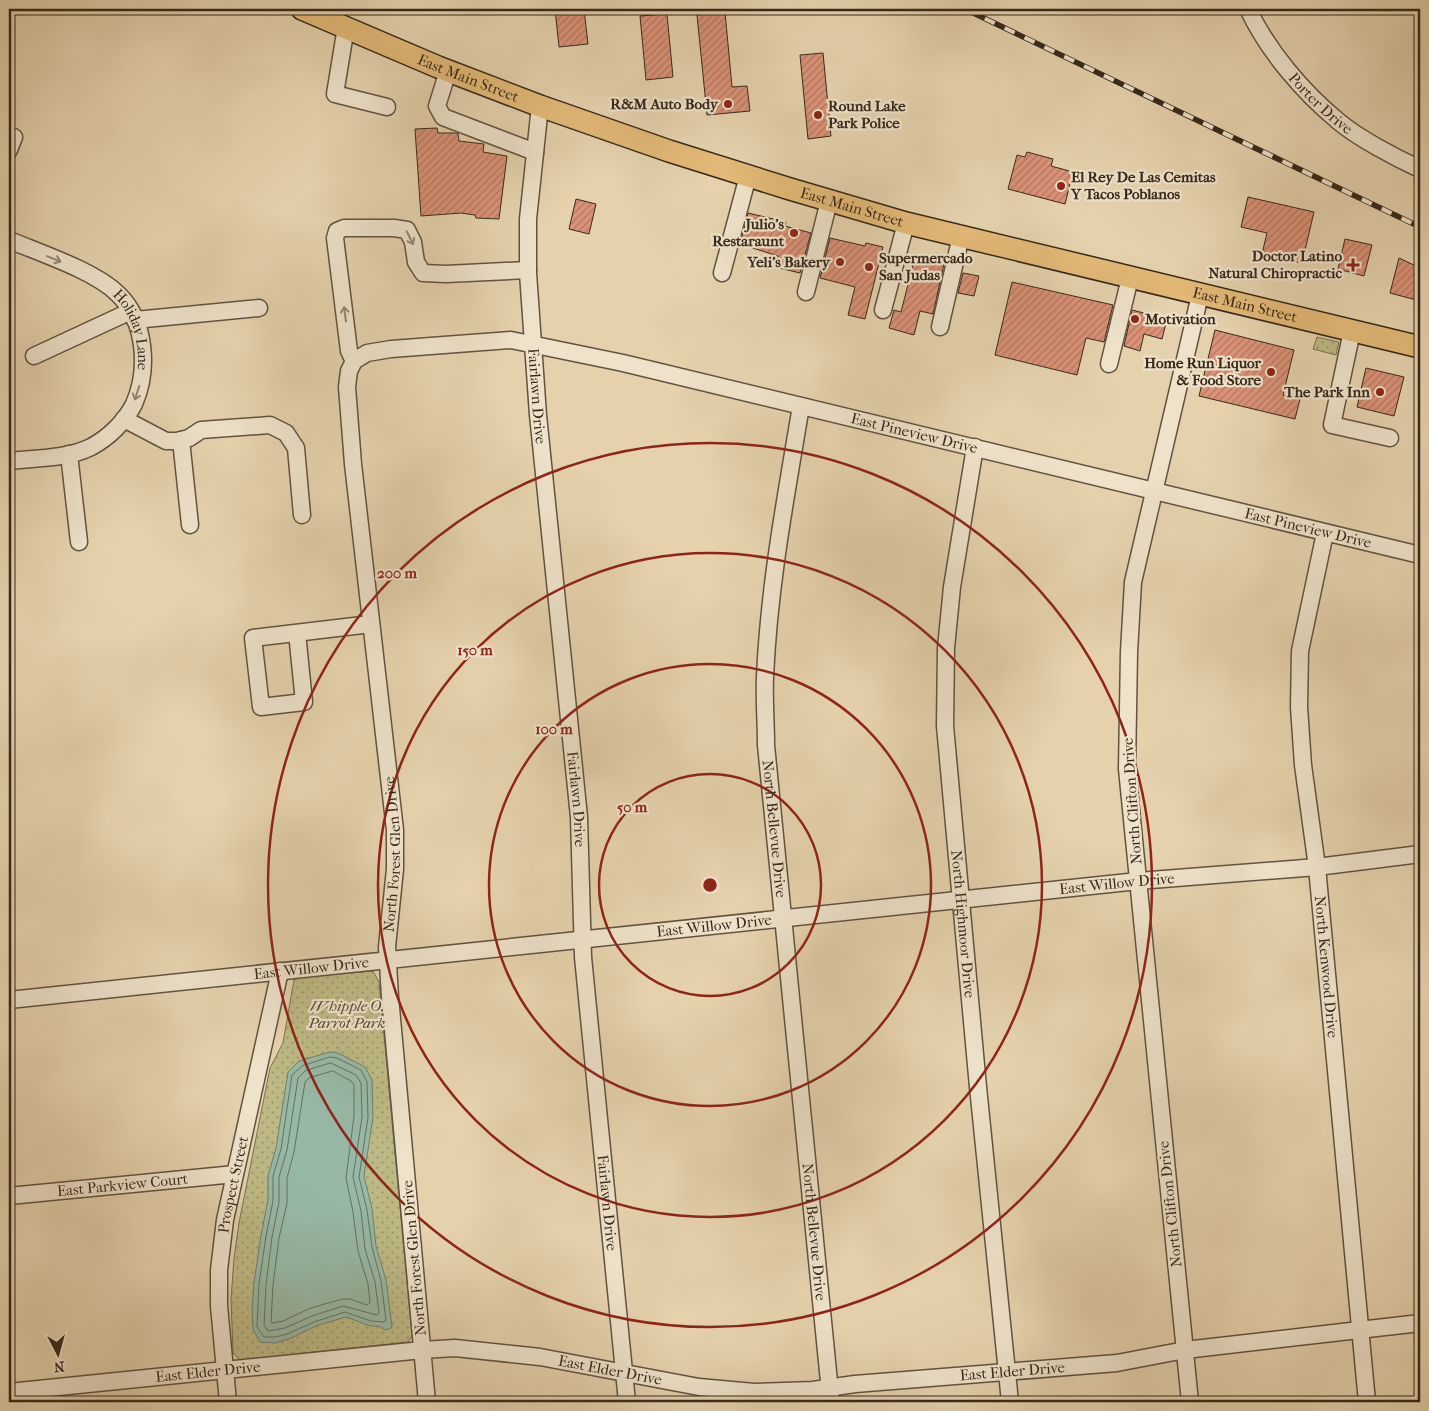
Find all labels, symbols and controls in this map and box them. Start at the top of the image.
street label: East Main Street [415,50,522,106]
street label: Porter Drive [1285,69,1357,138]
place label: R&M Auto Body [610,95,719,113]
place label: Round Lake Park Police [828,97,906,132]
marker: R&M Auto Body [722,98,734,110]
marker: Round Lake Park Police [812,109,824,121]
place label: El Rey De Las Cemitas Y Tacos Poblanos [1070,168,1216,203]
marker: El Rey De Las Cemitas Y Tacos Poblanos [1055,180,1067,192]
street label: East Main Street [798,183,906,231]
place label: Julio's Restaraunt [712,215,785,250]
marker: Julio's Restaraunt [788,227,800,239]
one-way arrow [406,230,415,245]
place label: Doctor Latino Natural Chiropractic [1208,247,1342,282]
place label: Supermercado San Judas [879,249,973,284]
place label: Yeli's Bakery [746,253,831,271]
one-way arrow [46,254,61,264]
marker: Yeli's Bakery [834,256,846,268]
marker: Doctor Latino Natural Chiropractic [1346,258,1360,272]
marker: Supermercado San Judas [863,261,875,273]
street label: East Main Street [1191,283,1300,326]
street label: Holiday Lane [109,285,152,371]
one-way arrow [340,306,350,322]
place label: Motivation [1144,310,1216,328]
marker: Motivation [1129,313,1141,325]
street label: Fairlawn Drive [524,347,550,445]
place label: Home Run Liquor & Food Store [1144,354,1262,389]
marker: Home Run Liquor & Food Store [1265,366,1277,378]
place label: The Park Inn [1283,383,1370,401]
one-way arrow [132,385,141,400]
marker: The Park Inn [1374,386,1386,398]
street label: East Pineview Drive [849,409,980,457]
street label: East Pineview Drive [1243,504,1374,552]
text: 200 m [377,564,417,582]
text: 150 m [457,641,493,659]
text: 100 m [535,720,573,738]
street label: North Clifton Drive [1119,736,1145,865]
street label: Fairlawn Drive [563,750,589,848]
street label: North Bellevue Drive [759,759,790,899]
street label: North Forest Glen Drive [380,775,404,933]
text: 50 m [617,798,648,816]
street label: North Highmoor Drive [947,849,979,999]
street label: East Willow Drive [1058,869,1176,898]
centre of rings [701,876,719,894]
street label: North Kenwood Drive [1311,895,1342,1039]
street label: East Willow Drive [656,911,773,941]
street label: East Willow Drive [253,953,370,983]
park label: Whipple O. Parrot Park [308,997,386,1032]
street label: Prospect Street [214,1134,252,1234]
street label: North Clifton Drive [1154,1139,1186,1268]
street label: Fairlawn Drive [594,1154,621,1252]
street label: North Bellevue Drive [798,1162,830,1302]
street label: East Parkview Court [56,1170,189,1200]
street label: North Forest Glen Drive [398,1179,430,1336]
north arrow [32,1328,82,1378]
street label: East Elder Drive [557,1352,664,1389]
text: N [53,1357,65,1375]
street label: East Elder Drive [155,1357,262,1386]
street label: East Elder Drive [959,1358,1066,1385]

